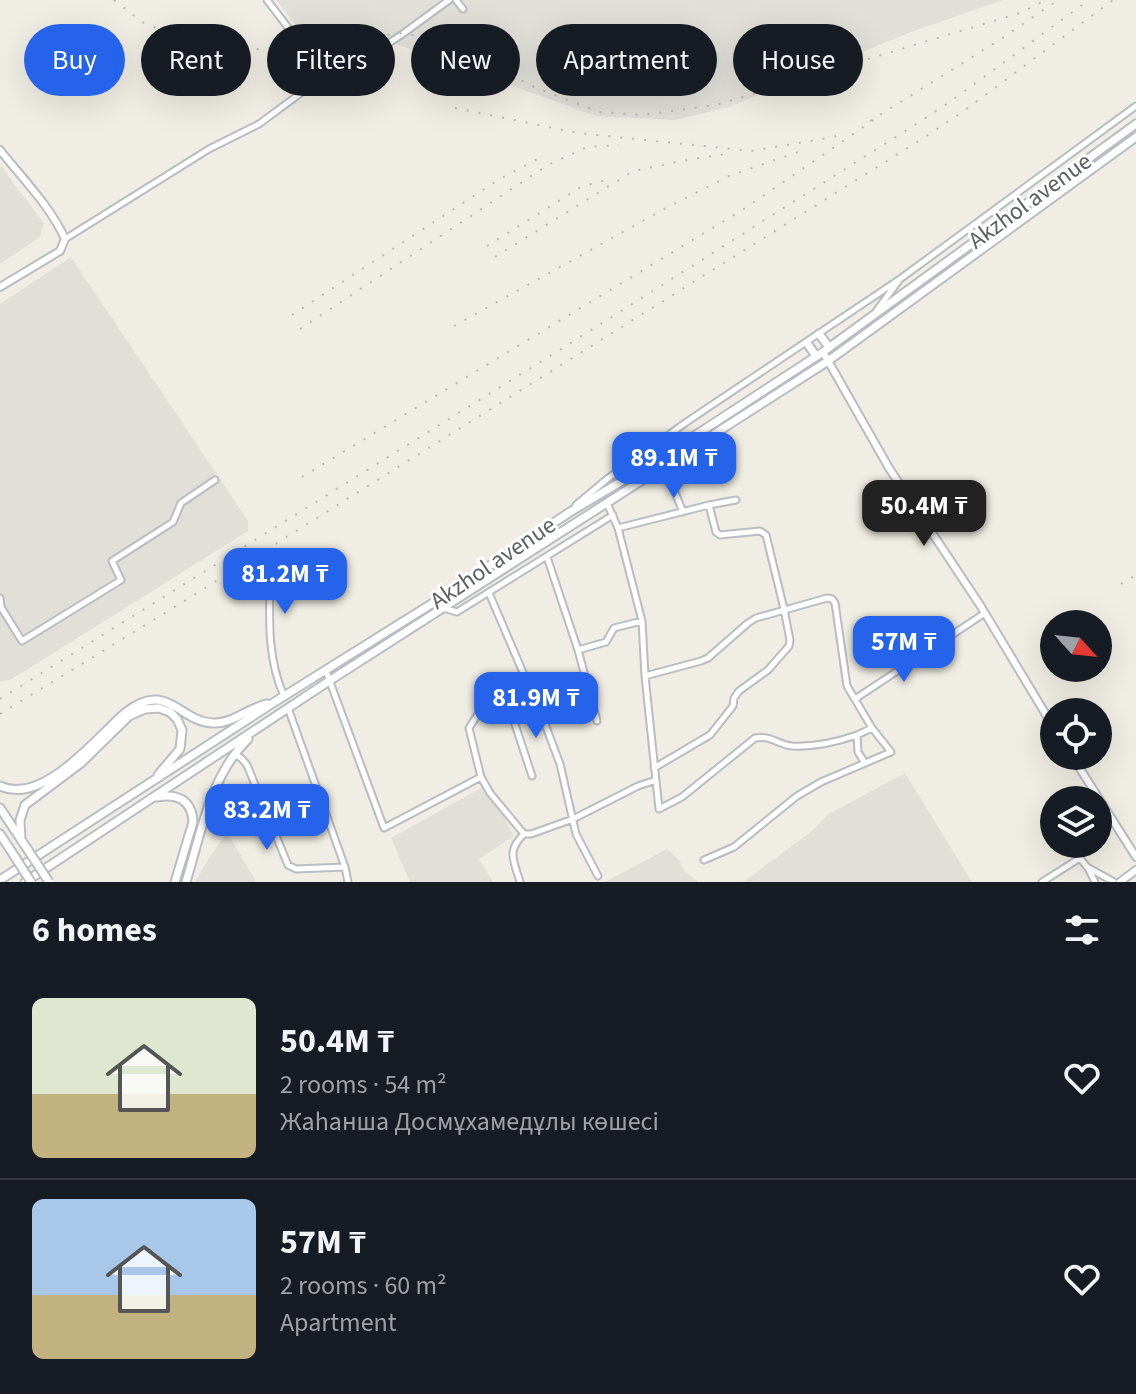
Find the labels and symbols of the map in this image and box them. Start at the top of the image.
street label: Akzhol avenue [961,144,1099,258]
pin: 89.1M ₸ [600,432,748,500]
pin: 50.4M ₸ [850,480,998,548]
street label: Akzhol avenue [423,508,563,618]
pin: 81.2M ₸ [211,548,359,616]
north arrow [1040,610,1112,682]
pin: 57M ₸ [848,616,960,684]
pin: 81.9M ₸ [462,672,610,740]
pin: 83.2M ₸ [193,784,341,852]

